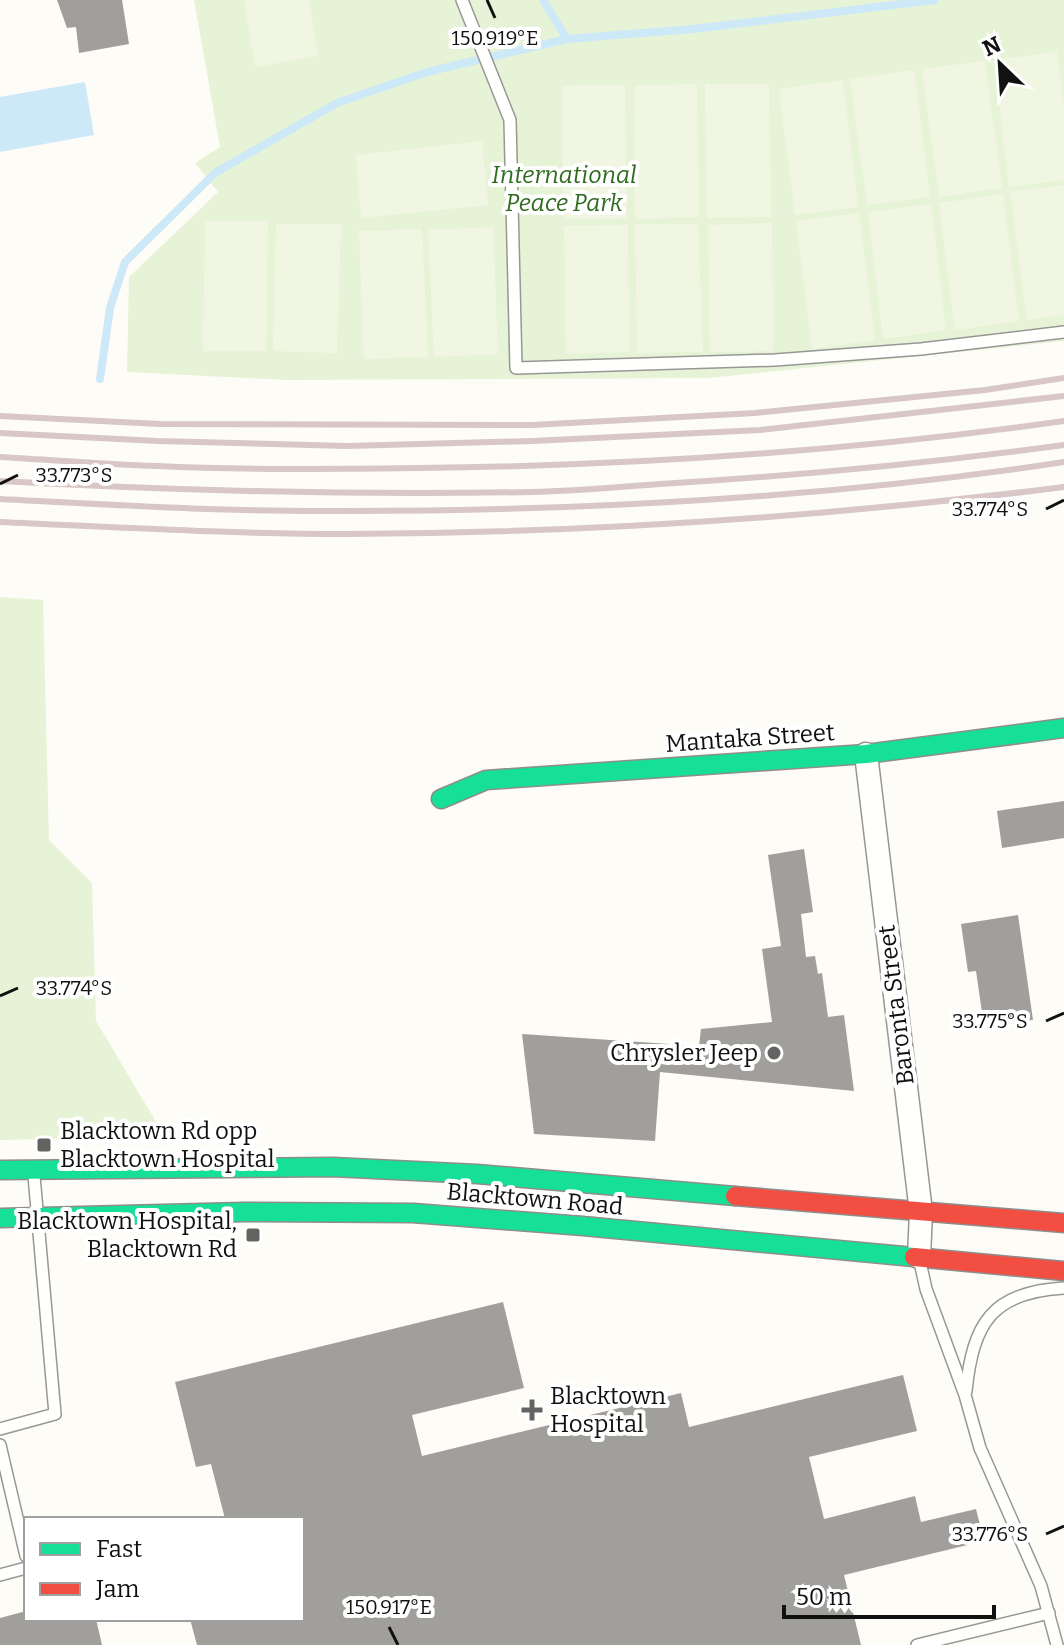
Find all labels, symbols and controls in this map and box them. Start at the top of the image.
north arrow [960,24,1040,104]
text: 150.919°E [452,26,538,50]
text: N [978,30,1005,62]
park label: International Peace Park [491,161,637,217]
text: 33.773°S [36,463,112,487]
text: 33.774°S [952,497,1028,521]
street label: Mantaka Street [664,718,836,758]
street label: Baronta Street [872,923,920,1087]
text: 33.774°S [36,976,112,1000]
text: 33.775°S [952,1009,1028,1033]
place label: Chrysler Jeep [610,1039,758,1067]
marker: Chrysler Jeep [765,1044,783,1062]
place label: Blacktown Rd opp Blacktown Hospital [60,1117,275,1173]
marker: Blacktown Rd opp Blacktown Hospital [35,1136,53,1154]
street label: Blacktown Road [446,1177,624,1221]
place label: Blacktown Hospital, Blacktown Rd [17,1207,237,1263]
marker: Blacktown Hospital, Blacktown Rd [244,1226,262,1244]
place label: Blacktown Hospital [550,1382,666,1438]
marker: Blacktown Hospital [521,1399,543,1421]
legend [24,1517,304,1621]
text: 33.776°S [952,1522,1028,1546]
text: Fast [96,1535,142,1563]
scale bar [784,1569,994,1619]
text: Jam [95,1575,140,1603]
text: 50 m [796,1583,852,1611]
text: 150.917°E [346,1595,432,1619]

